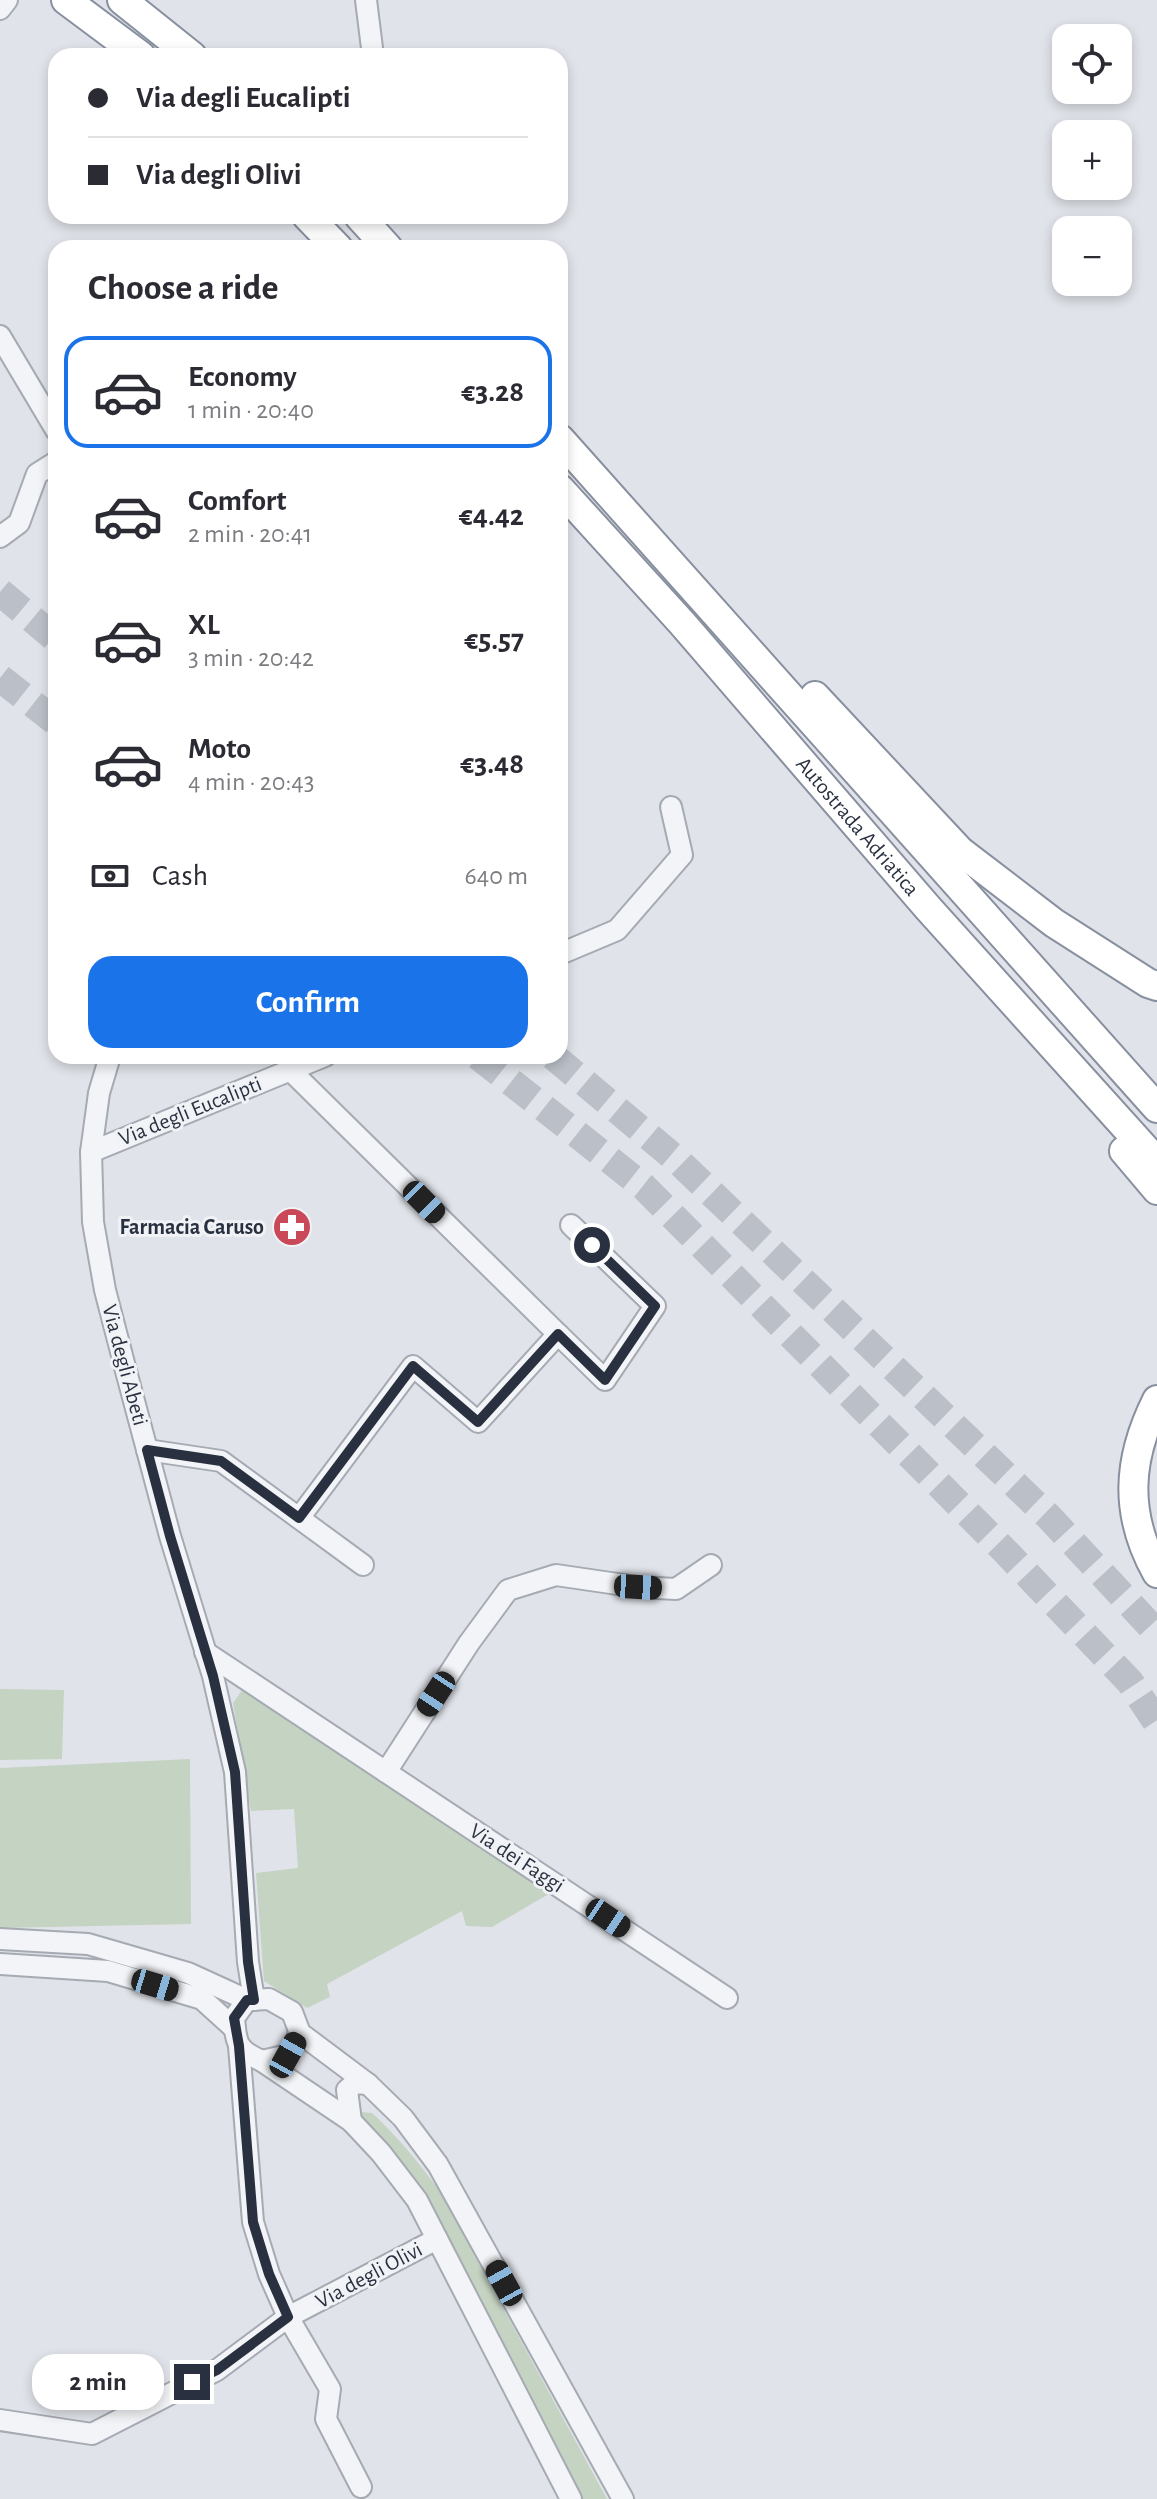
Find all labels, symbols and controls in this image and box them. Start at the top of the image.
map controls [1052,24,1132,296]
button: locate [1052,24,1132,104]
text: Via degli Eucalipti [136,83,351,113]
button: + [1052,120,1132,200]
text: Via degli Olivi [136,160,301,190]
button: − [1052,216,1132,296]
text: Choose a ride [88,270,278,306]
icon: car [92,356,164,428]
text: Economy [188,362,297,392]
text: €3.28 [461,377,524,407]
text: 1 min · 20:40 [188,397,314,423]
icon: car [92,480,164,552]
text: Comfort [188,486,287,516]
text: €4.42 [459,501,524,531]
text: 2 min · 20:41 [188,521,312,547]
icon: car [92,604,164,676]
text: XL [188,610,220,640]
text: €5.57 [464,625,524,655]
text: 3 min · 20:42 [188,645,314,671]
icon: car [92,728,164,800]
text: Moto [188,734,251,764]
text: €3.48 [460,749,524,779]
street label: Autostrada Adriatica [792,753,923,900]
text: 4 min · 20:43 [188,769,315,795]
icon: cash [88,854,132,898]
text: Cash [152,861,208,891]
text: 640 m [464,863,528,889]
button: Confirm [88,956,528,1048]
street label: Via degli Eucalipti [115,1072,265,1150]
car [399,1177,449,1227]
pharmacy icon: Farmacia Caruso [271,1206,313,1248]
place label: Farmacia Caruso [120,1216,264,1238]
route start [574,1227,610,1263]
street label: Via degli Abeti [98,1302,152,1428]
car [613,1574,663,1600]
car [413,1667,459,1721]
street label: Via dei Faggi [466,1819,568,1897]
car [581,1895,635,1941]
car [129,1967,181,2003]
car [266,2028,310,2082]
street label: Via degli Olivi [312,2238,426,2312]
car [482,2256,526,2310]
callout: 2 min [32,2354,164,2410]
route end [174,2364,210,2400]
text: 2 min [69,2369,127,2395]

